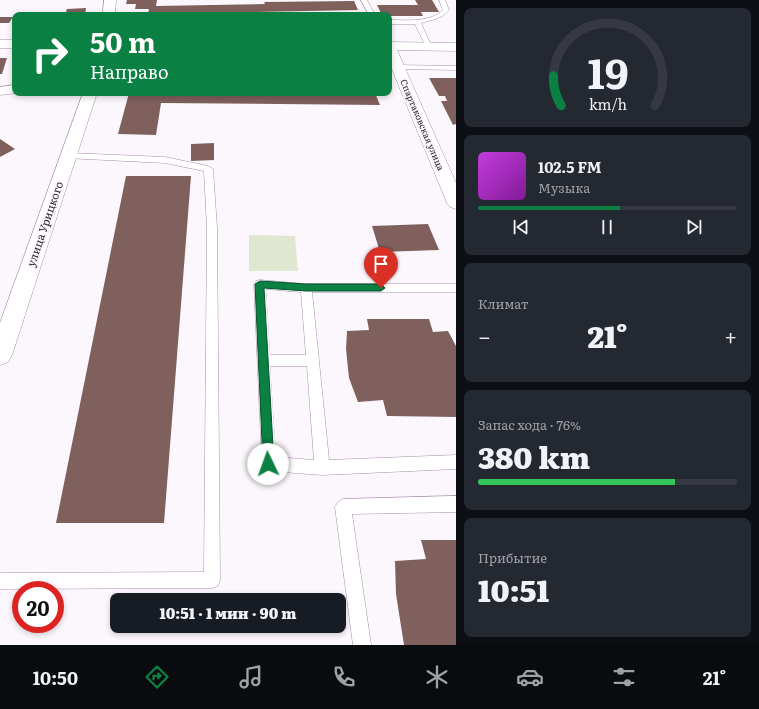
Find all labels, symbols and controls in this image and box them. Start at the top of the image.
text: 50 m [90,20,156,62]
icon: right [24,28,76,80]
text: 19 [587,40,628,102]
text: Направо [90,58,168,85]
street label: Спартаковская улица [397,77,449,173]
text: km/h [588,92,627,113]
text: 102.5 FM [538,155,602,178]
text: Музыка [538,178,590,197]
street label: улица Урицкого [22,179,66,268]
icon: previous [510,216,532,238]
icon: pause [596,216,618,238]
icon: next [683,216,705,238]
pin [364,247,398,288]
icon: arrive [370,253,392,275]
text: Климат [478,294,529,313]
text: 21° [587,313,628,357]
text: − [478,319,491,352]
text: + [724,319,737,352]
text: Запас хода · 76% [478,415,581,434]
text: 380 km [478,434,590,478]
position arrow [247,443,289,485]
text: Прибытие [478,548,547,567]
text: 10:51 [478,567,549,611]
speed limit sign: 20 [12,581,64,633]
text: 10:51 · 1 мин · 90 m [160,601,296,624]
icon: directions [143,663,171,691]
icon: music [237,663,265,691]
icon: phone [330,663,358,691]
icon: climate [423,663,451,691]
icon: car [516,663,544,691]
icon: filters [610,663,638,691]
text: 10:50 [33,664,78,691]
text: 21° [703,664,726,691]

